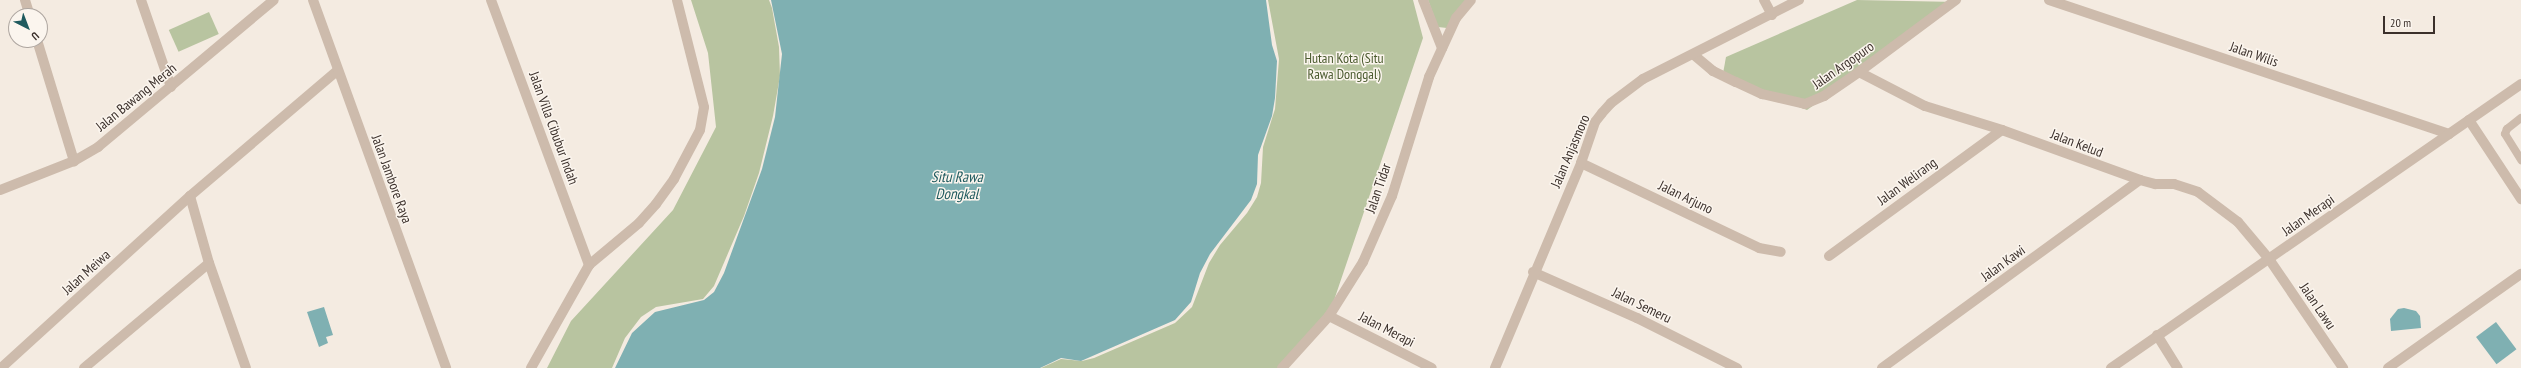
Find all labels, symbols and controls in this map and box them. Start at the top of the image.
north arrow [8,8,48,48]
scale bar [2385,8,2437,34]
text: 20 m [2390,15,2411,30]
text: U [29,29,42,43]
street label: Jalan Argopuro [1809,38,1877,92]
street label: Jalan Wilis [2227,38,2281,70]
park label: Hutan Kota (Situ Rawa Donggal) [1304,50,1384,82]
street label: Jalan Bawang Merah [92,59,180,135]
street label: Jalan Villa Cibubur Indah [526,69,582,187]
street label: Jalan Anjasmoro [1547,112,1593,190]
street label: Jalan Kelud [2049,125,2105,161]
street label: Jalan Jambore Raya [368,132,416,226]
street label: Jalan Welirang [1874,154,1940,208]
street label: Jalan Tidar [1362,161,1394,215]
water label: Situ Rawa Dongkal [931,167,983,202]
street label: Jalan Arjuno [1656,177,1716,217]
street label: Jalan Merapi [2279,191,2337,239]
street label: Jalan Kawi [1978,241,2028,285]
street label: Jalan Meiwa [59,246,113,298]
street label: Jalan Lawu [2296,280,2340,332]
street label: Jalan Semeru [1610,284,1674,326]
street label: Jalan Merapi [1356,308,1418,350]

